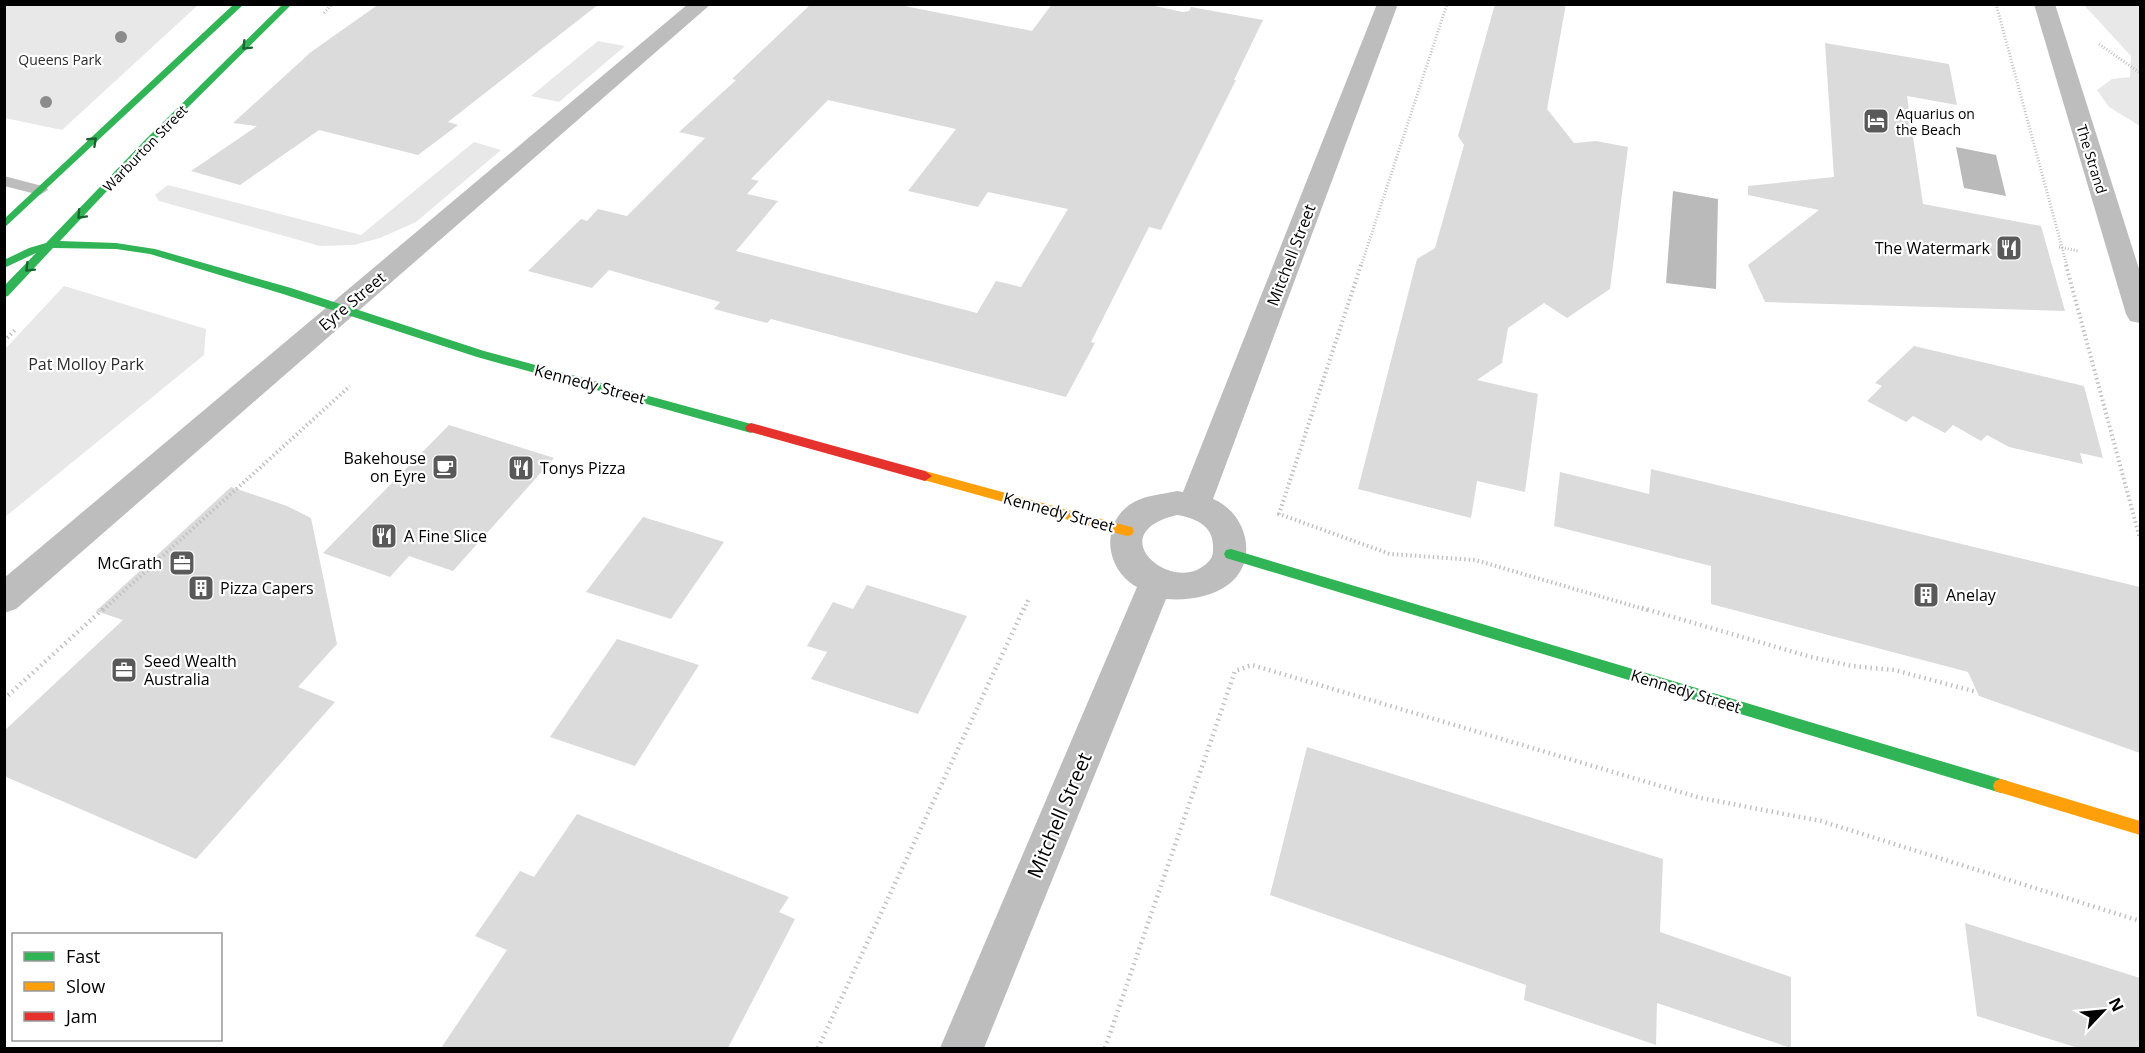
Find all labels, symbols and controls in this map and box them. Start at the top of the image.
one-way arrow [243,38,254,49]
park label: Queens Park [18,50,102,69]
street label: Warburton Street [99,100,191,196]
place label: Aquarius on the Beach [1896,104,1975,139]
hotel icon: Aquarius on the Beach [1861,106,1891,136]
street label: The Strand [2073,122,2111,196]
one-way arrow [86,137,96,148]
street label: Mitchell Street [1261,201,1321,309]
one-way arrow [77,208,88,219]
restaurant icon: The Watermark [1994,233,2024,263]
place label: The Watermark [1875,237,1991,259]
one-way arrow [26,261,37,272]
street label: Eyre Street [314,266,390,336]
park label: Pat Molloy Park [28,353,144,375]
street label: Kennedy Street [532,359,648,409]
place label: Bakehouse on Eyre [344,447,426,487]
cafe icon: Bakehouse on Eyre [430,452,460,482]
restaurant icon: Tonys Pizza [506,453,536,483]
place label: Tonys Pizza [540,457,626,479]
street label: Kennedy Street [1001,487,1117,537]
restaurant icon: A Fine Slice [369,521,399,551]
place label: A Fine Slice [404,525,487,547]
office icon: McGrath [167,548,197,578]
place label: McGrath [97,552,162,574]
building icon: Pizza Capers [186,573,216,603]
place label: Pizza Capers [220,577,314,599]
building icon: Anelay [1911,580,1941,610]
place label: Anelay [1946,584,1997,606]
place label: Seed Wealth Australia [144,650,237,690]
office icon: Seed Wealth Australia [109,655,139,685]
street label: Kennedy Street [1628,664,1744,718]
street label: Mitchell Street [1020,748,1098,882]
legend [12,933,222,1041]
text: Fast [66,944,100,968]
text: Slow [66,974,105,998]
north arrow [2073,981,2133,1041]
text: N [2104,994,2129,1015]
text: Jam [64,1004,98,1028]

